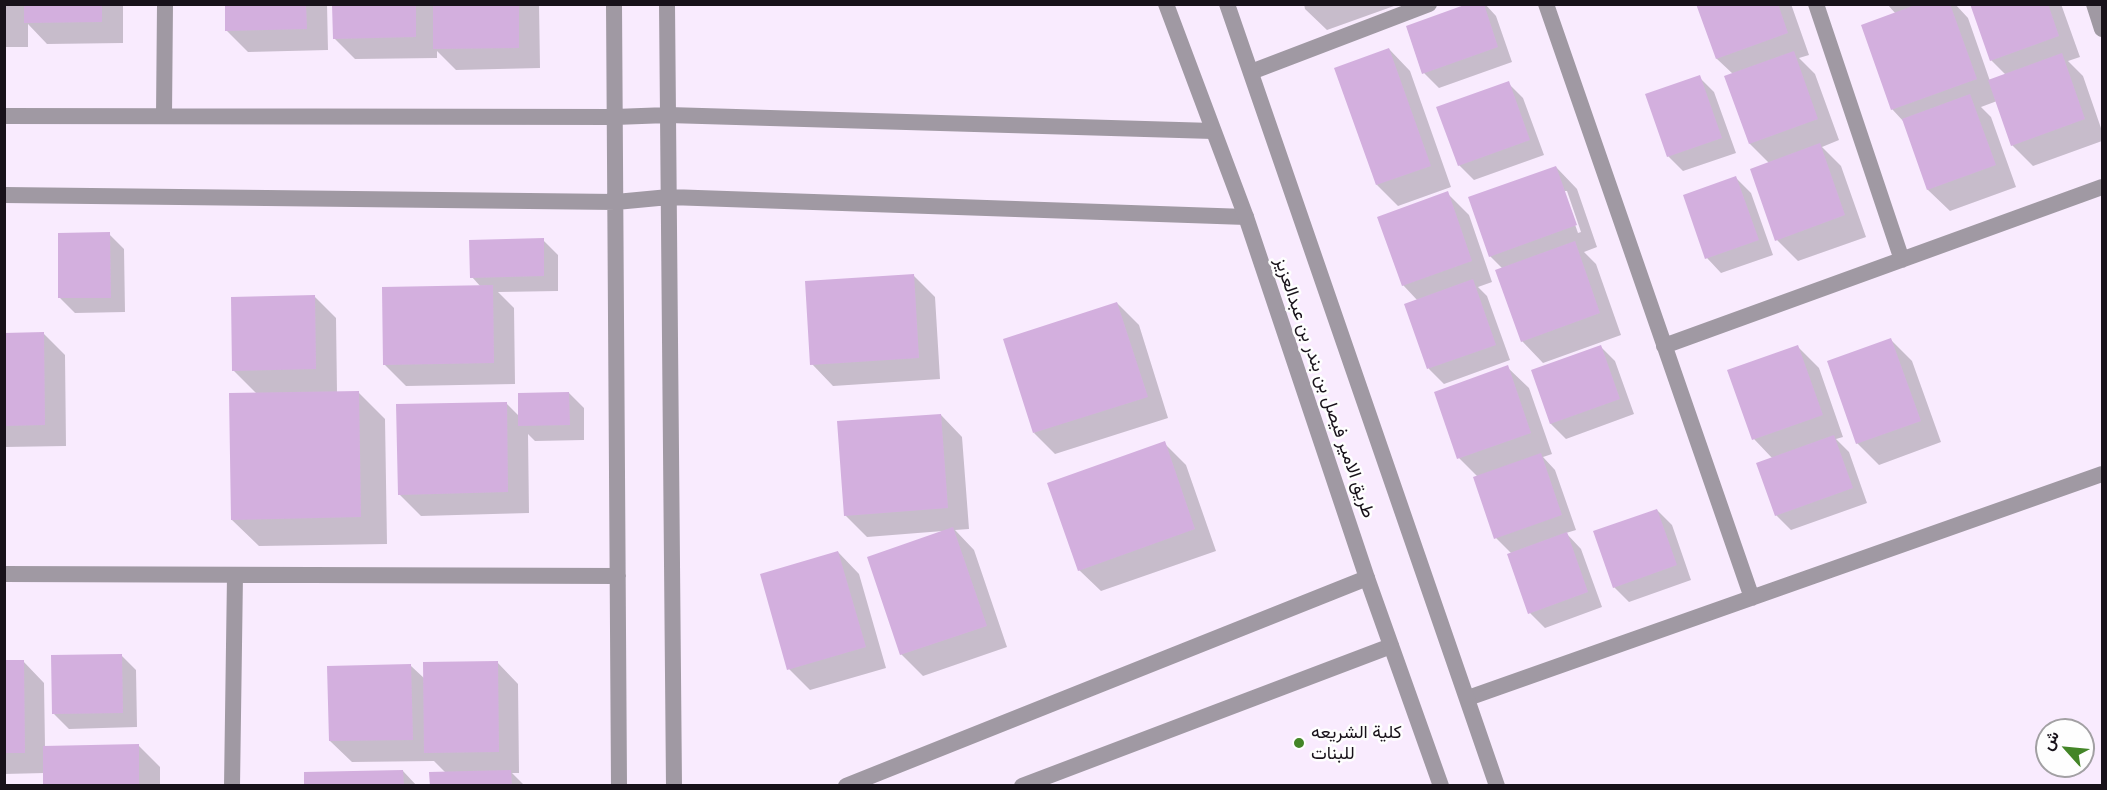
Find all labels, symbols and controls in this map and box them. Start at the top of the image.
street label: طريق الامير فيصل بن بندر بن عبدالعزيز [1269,255,1379,521]
north arrow [2035,718,2095,778]
place label: كلية الشريعه للبنات [1311,722,1402,764]
text: ش [2038,728,2062,753]
marker: كلية الشريعه للبنات [1292,736,1306,750]

